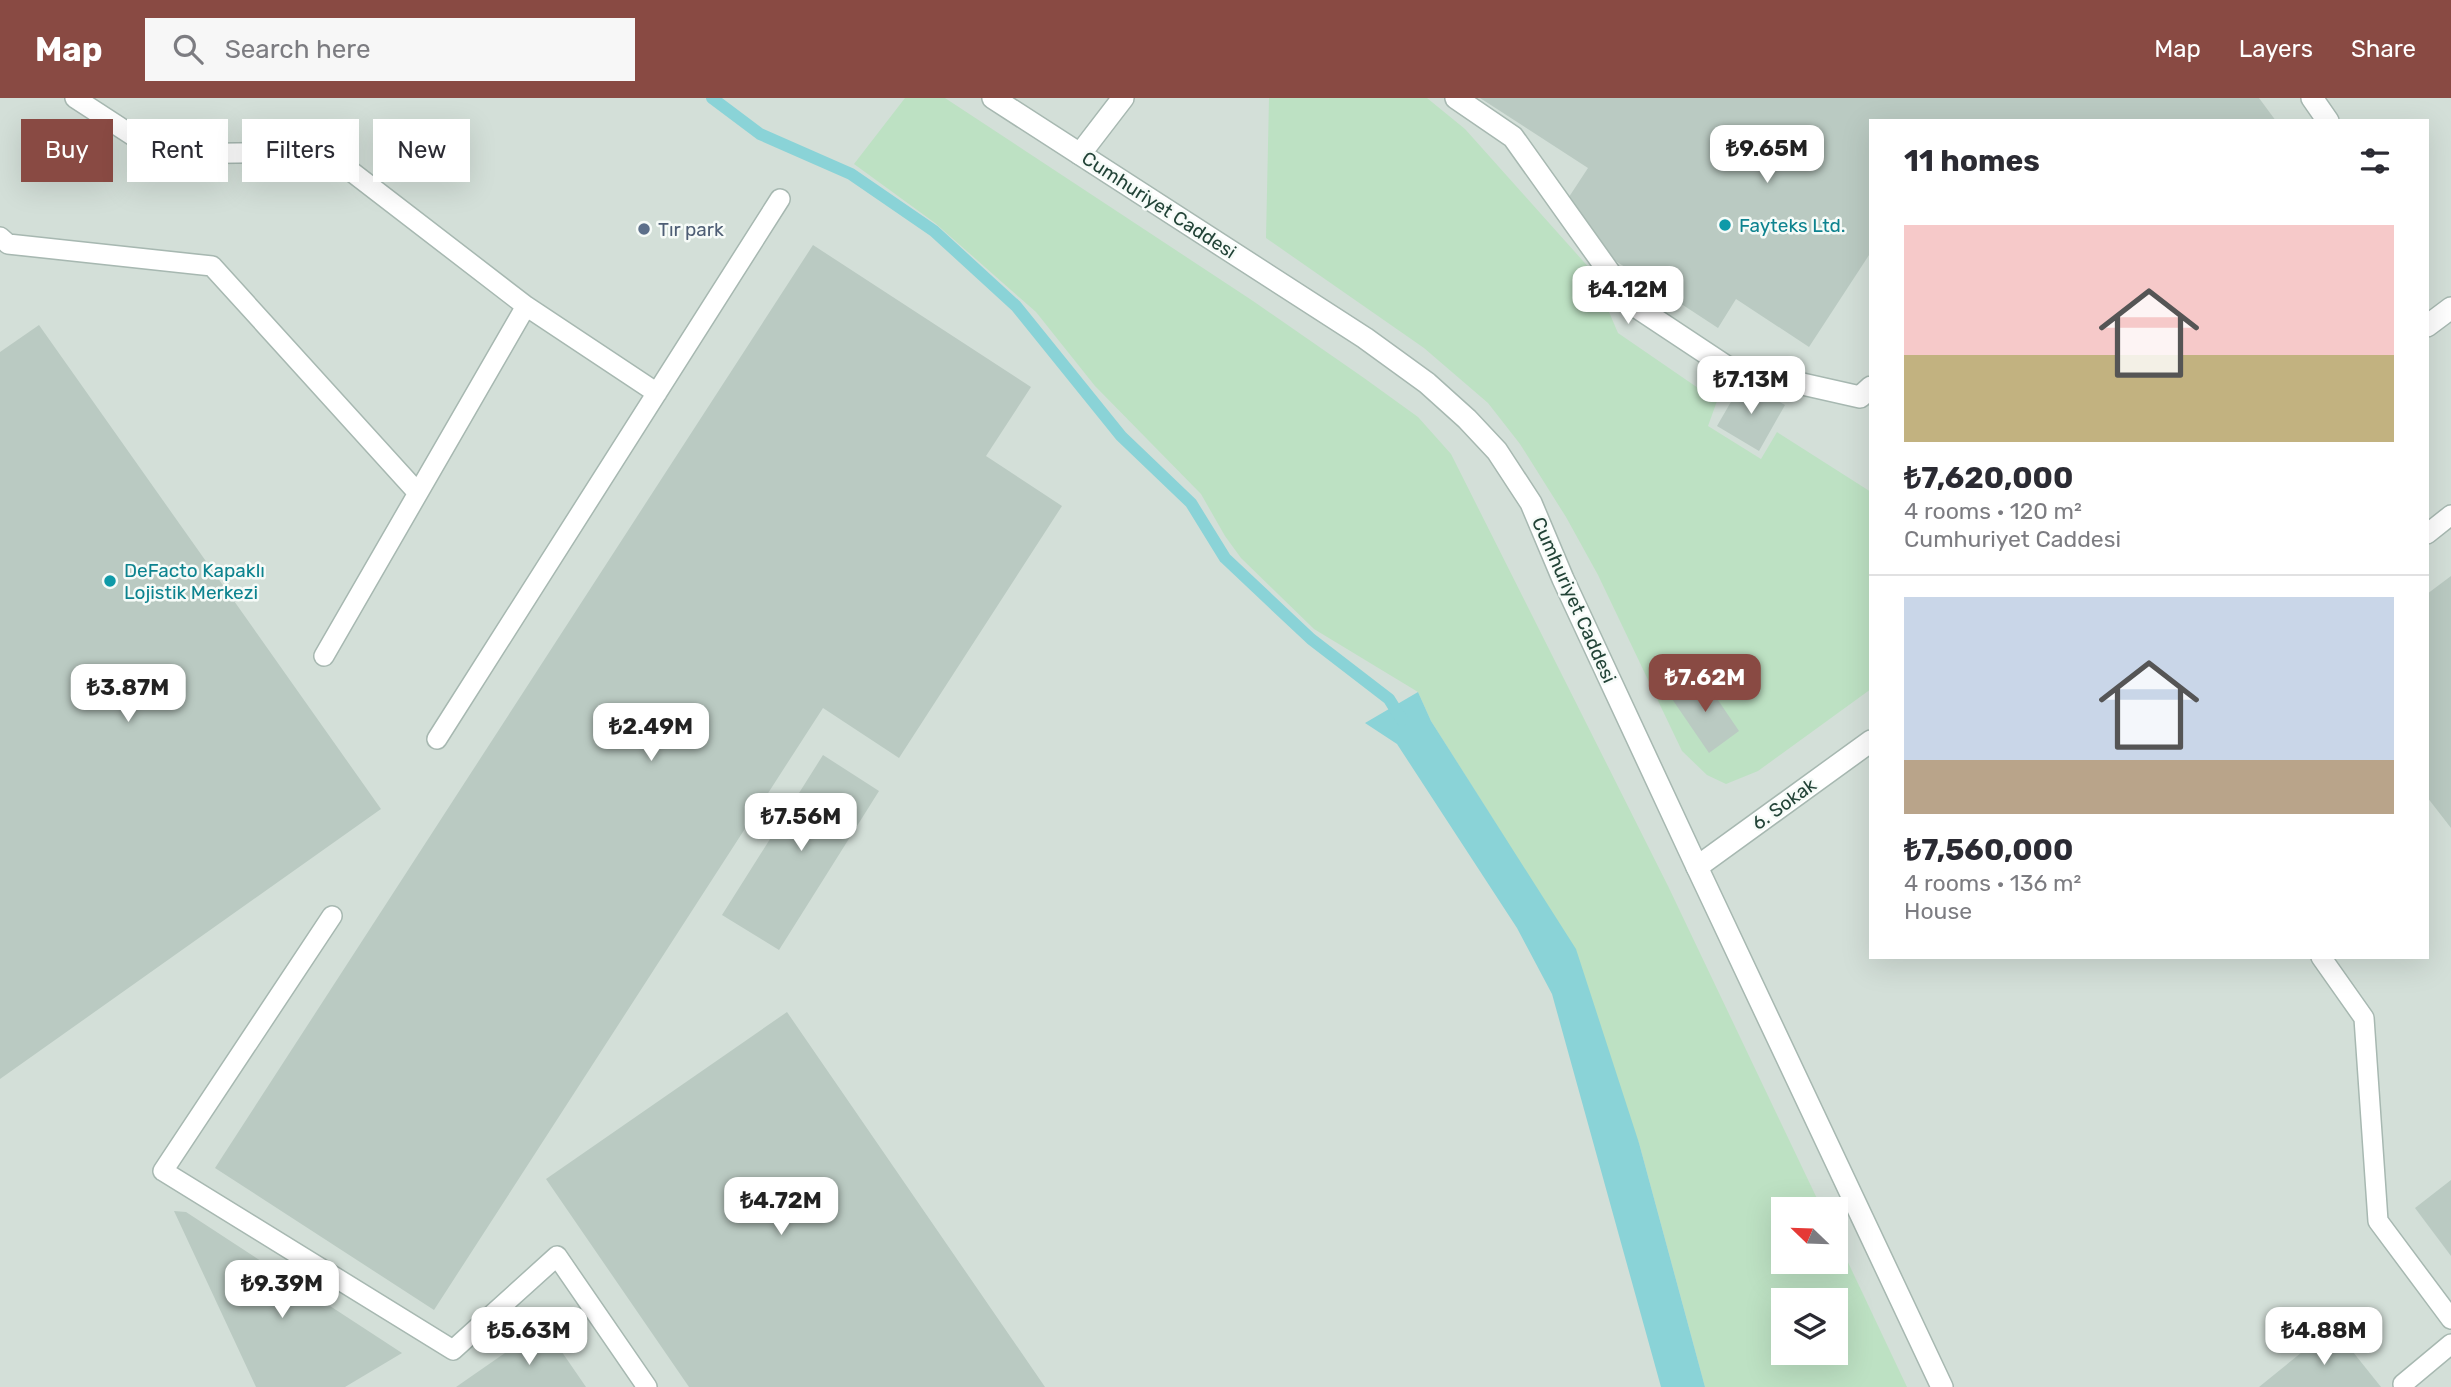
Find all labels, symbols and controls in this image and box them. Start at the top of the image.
search box [145,18,635,81]
text: Map [35,30,103,69]
icon: search [169,30,207,68]
text: Search here [225,34,370,65]
text: Map [2154,35,2201,63]
text: Layers [2239,35,2313,63]
text: Share [2351,35,2416,63]
chip: Buy [21,119,113,182]
chip: Rent [127,119,228,182]
chip: Filters [242,119,359,182]
chip: New [373,119,470,182]
pin: ₺9.65M [1710,126,1824,185]
text: ₺9.65M [1726,134,1808,162]
icon: filters [2356,142,2394,180]
text: 11 homes [1904,143,2040,179]
street label: Cumhuriyet Caddesi [1078,147,1240,263]
place label: Fayteks Ltd. [1739,214,1846,237]
marker: Fayteks Ltd. [1717,217,1733,233]
place label: Tır park [658,218,724,241]
marker: Tır park [636,221,652,237]
pin: ₺4.12M [1571,266,1685,326]
icon: home [2086,270,2212,396]
text: ₺4.12M [1588,275,1668,303]
pin: ₺7.13M [1694,356,1808,416]
text: ₺7.13M [1713,365,1789,393]
text: ₺7,620,000 [1904,460,2073,496]
text: 4 rooms · 120 m² [1904,497,2082,525]
street label: Cumhuriyet Caddesi [1527,513,1621,687]
text: Cumhuriyet Caddesi [1904,525,2121,553]
place label: DeFacto Kapaklı Lojistik Merkezi [124,559,265,604]
marker: DeFacto Kapaklı Lojistik Merkezi [102,573,118,589]
icon: home [2086,642,2212,768]
pin: ₺7.62M [1648,654,1762,714]
text: ₺7.62M [1665,663,1745,691]
pin: ₺3.87M [71,664,185,724]
text: ₺3.87M [87,673,169,701]
pin: ₺2.49M [594,704,708,763]
text: ₺2.49M [609,712,693,740]
street label: 6. Sokak [1747,773,1821,835]
pin: ₺7.56M [744,794,858,853]
text: ₺7.56M [761,802,841,830]
text: ₺7,560,000 [1904,832,2073,868]
text: 4 rooms · 136 m² [1904,869,2081,897]
text: House [1904,897,1972,925]
pin: ₺4.72M [724,1178,838,1237]
text: ₺4.72M [740,1186,822,1214]
north arrow [1771,1197,1848,1274]
map controls [1771,1197,1848,1365]
pin: ₺9.39M [225,1260,339,1320]
text: ₺9.39M [241,1269,323,1297]
button: layers [1771,1288,1848,1365]
pin: ₺5.63M [472,1308,586,1367]
pin: ₺4.88M [2267,1308,2381,1367]
text: ₺5.63M [487,1316,571,1344]
text: ₺4.88M [2281,1316,2367,1344]

